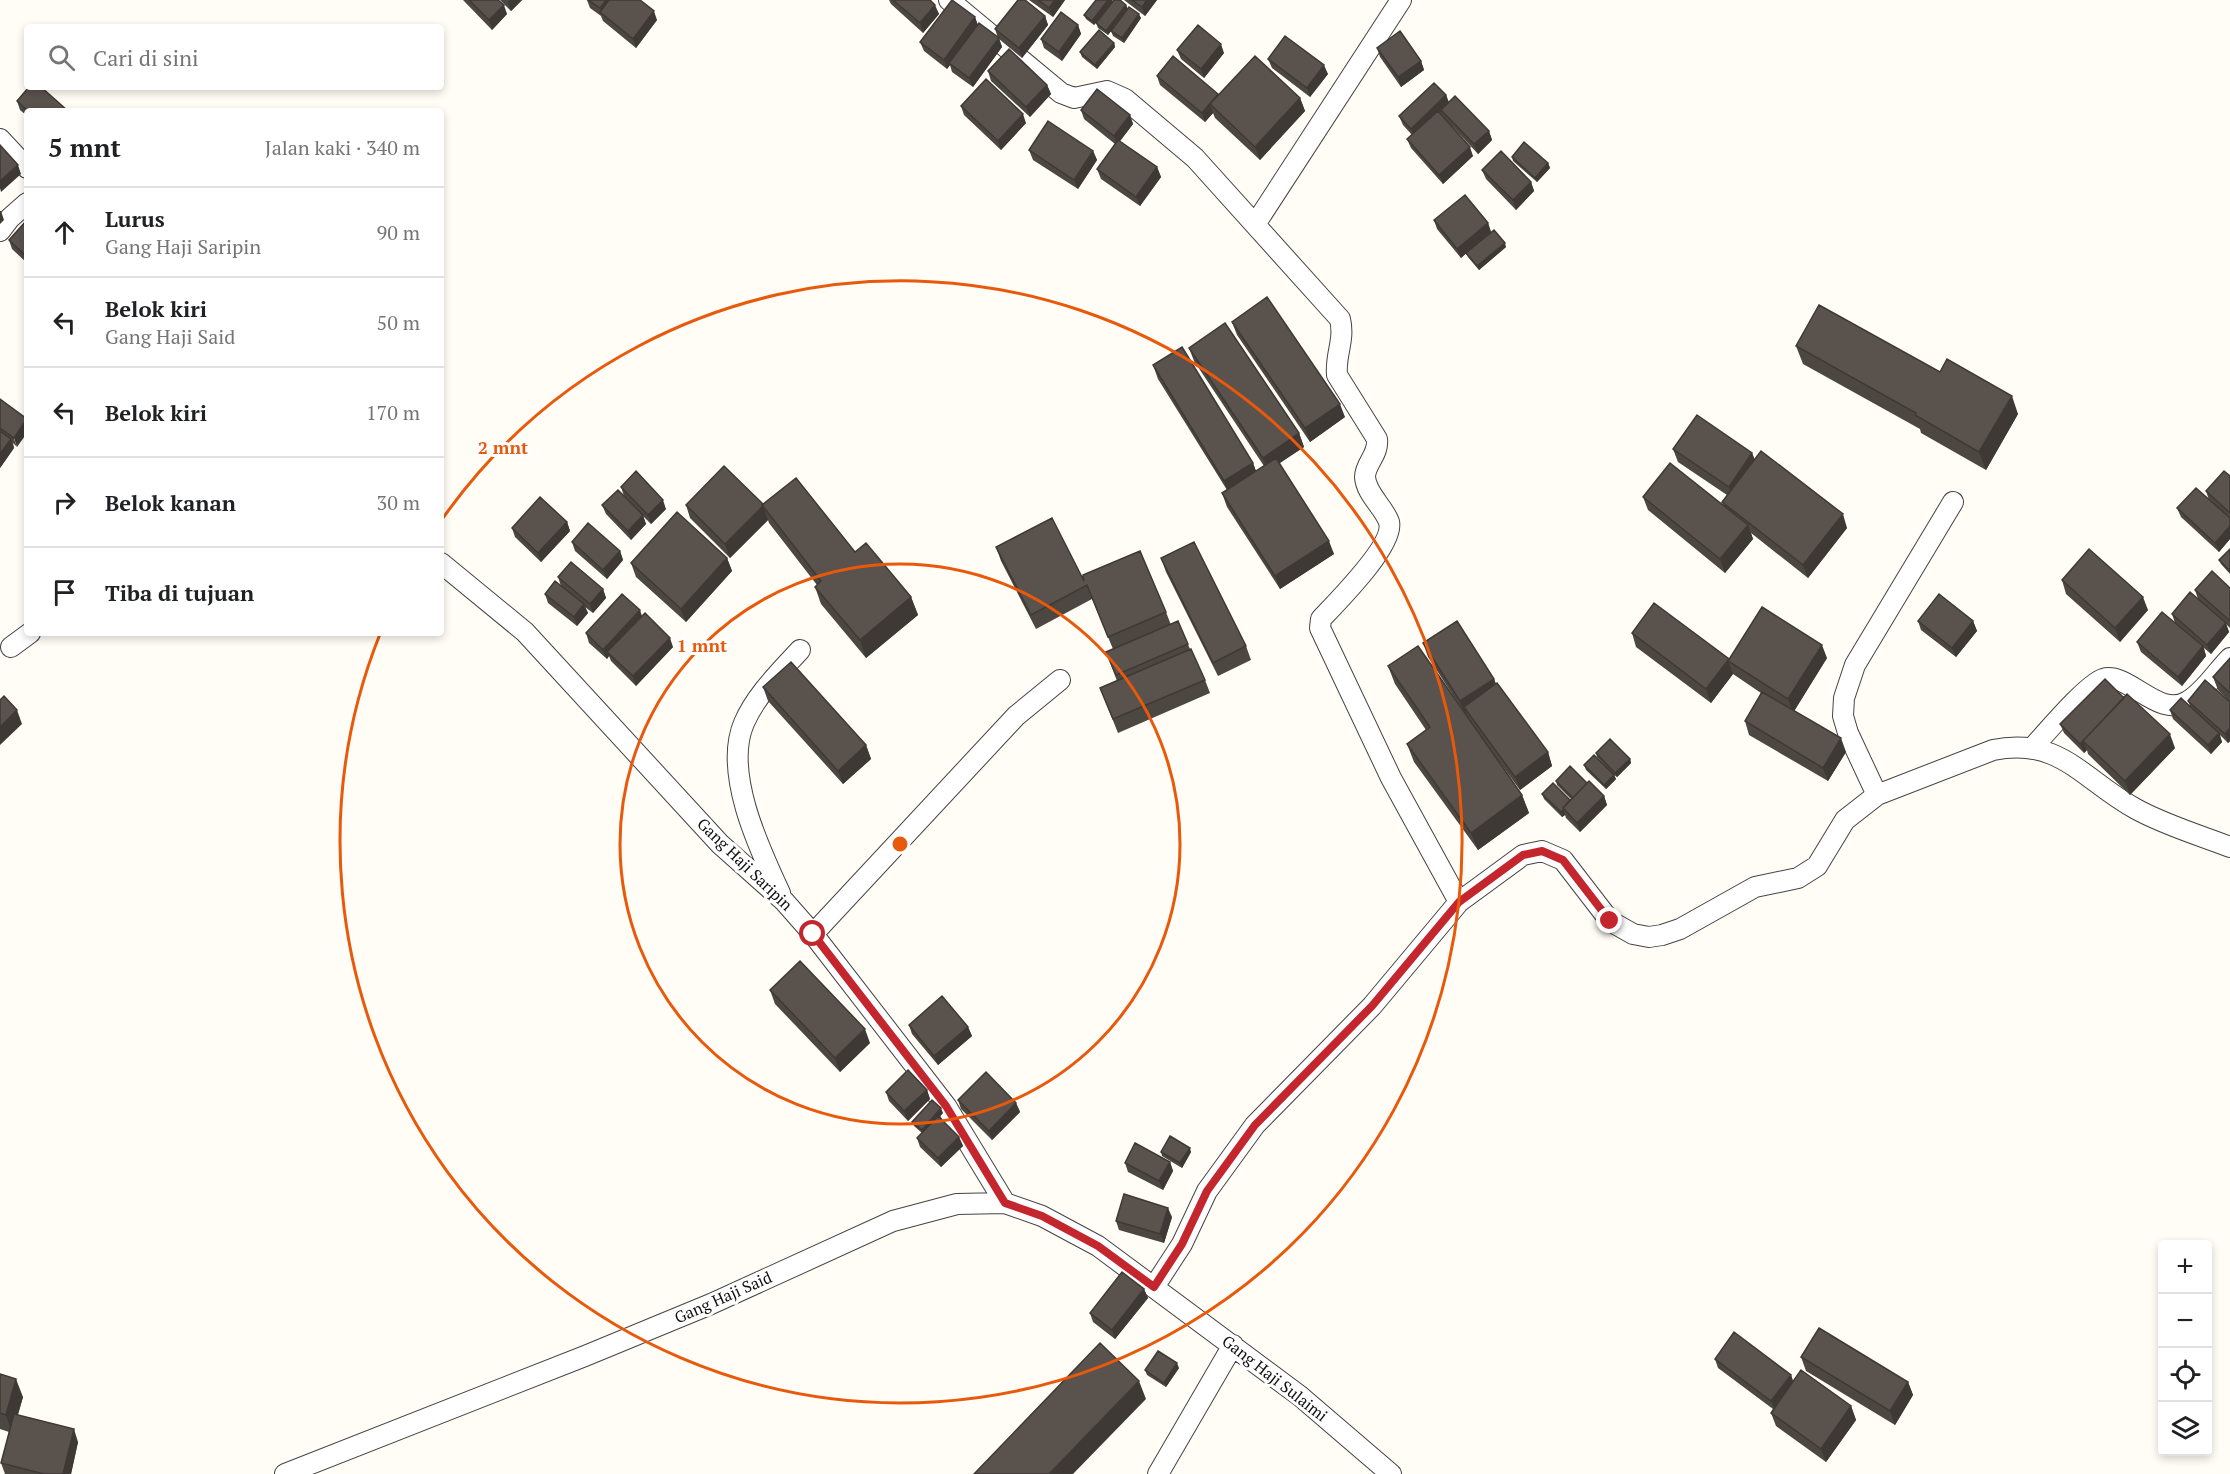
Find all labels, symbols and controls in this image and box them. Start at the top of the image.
search box [24,24,444,90]
icon: search [45,41,78,74]
text: Cari di sini [93,43,199,72]
text: 5 mnt [48,130,121,164]
text: Jalan kaki · 340 m [265,134,420,161]
text: Lurus [105,204,165,233]
icon: ahead [48,216,81,249]
text: 90 m [377,219,420,246]
text: Gang Haji Saripin [105,233,261,260]
text: Belok kiri [105,294,207,323]
icon: left [48,306,81,339]
text: 50 m [377,309,420,336]
text: Gang Haji Said [105,323,235,350]
icon: left [48,396,81,429]
text: Belok kiri [105,398,207,427]
text: 170 m [366,399,420,426]
text: 2 mnt [478,435,528,459]
icon: right [48,486,81,519]
text: Belok kanan [105,488,236,517]
text: 30 m [377,489,420,516]
icon: arrive [48,576,81,609]
text: Tiba di tujuan [105,578,254,607]
text: 1 mnt [677,633,727,657]
street label: Gang Haji Saripin [692,813,798,916]
centre of rings [890,834,910,854]
route end [1596,907,1622,933]
route start [799,920,825,946]
map controls [2158,1240,2212,1456]
button: + [2158,1240,2212,1294]
street label: Gang Haji Said [671,1266,775,1328]
button: − [2158,1294,2212,1348]
street label: Gang Haji Sulaimi [1218,1330,1332,1426]
button: locate [2158,1348,2212,1402]
button: layers [2158,1402,2212,1456]

